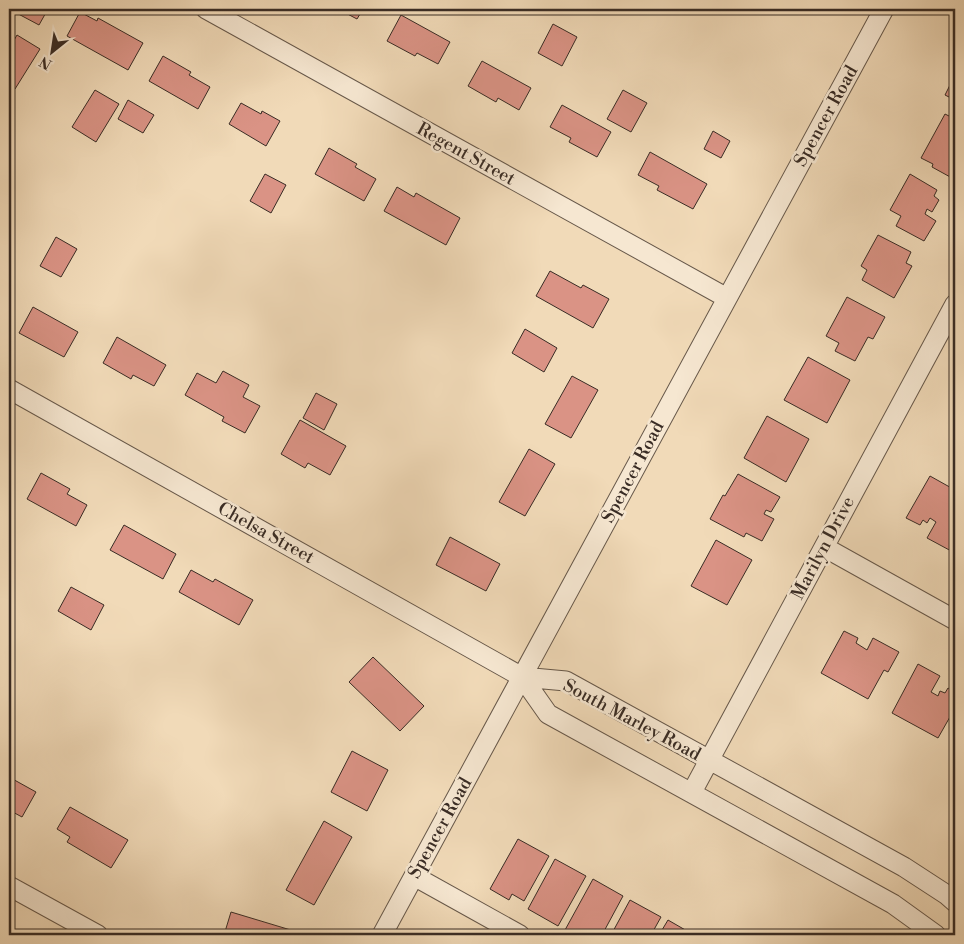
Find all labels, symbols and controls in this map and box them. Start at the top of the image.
north arrow [28,28,78,78]
text: N [37,52,55,73]
street label: Spencer Road [789,61,864,171]
street label: Regent Street [413,117,520,191]
street label: Spencer Road [597,416,670,527]
street label: Marilyn Drive [786,492,860,604]
street label: Chelsa Street [214,497,319,569]
street label: South Marley Road [559,674,706,766]
street label: Spencer Road [403,773,478,883]

